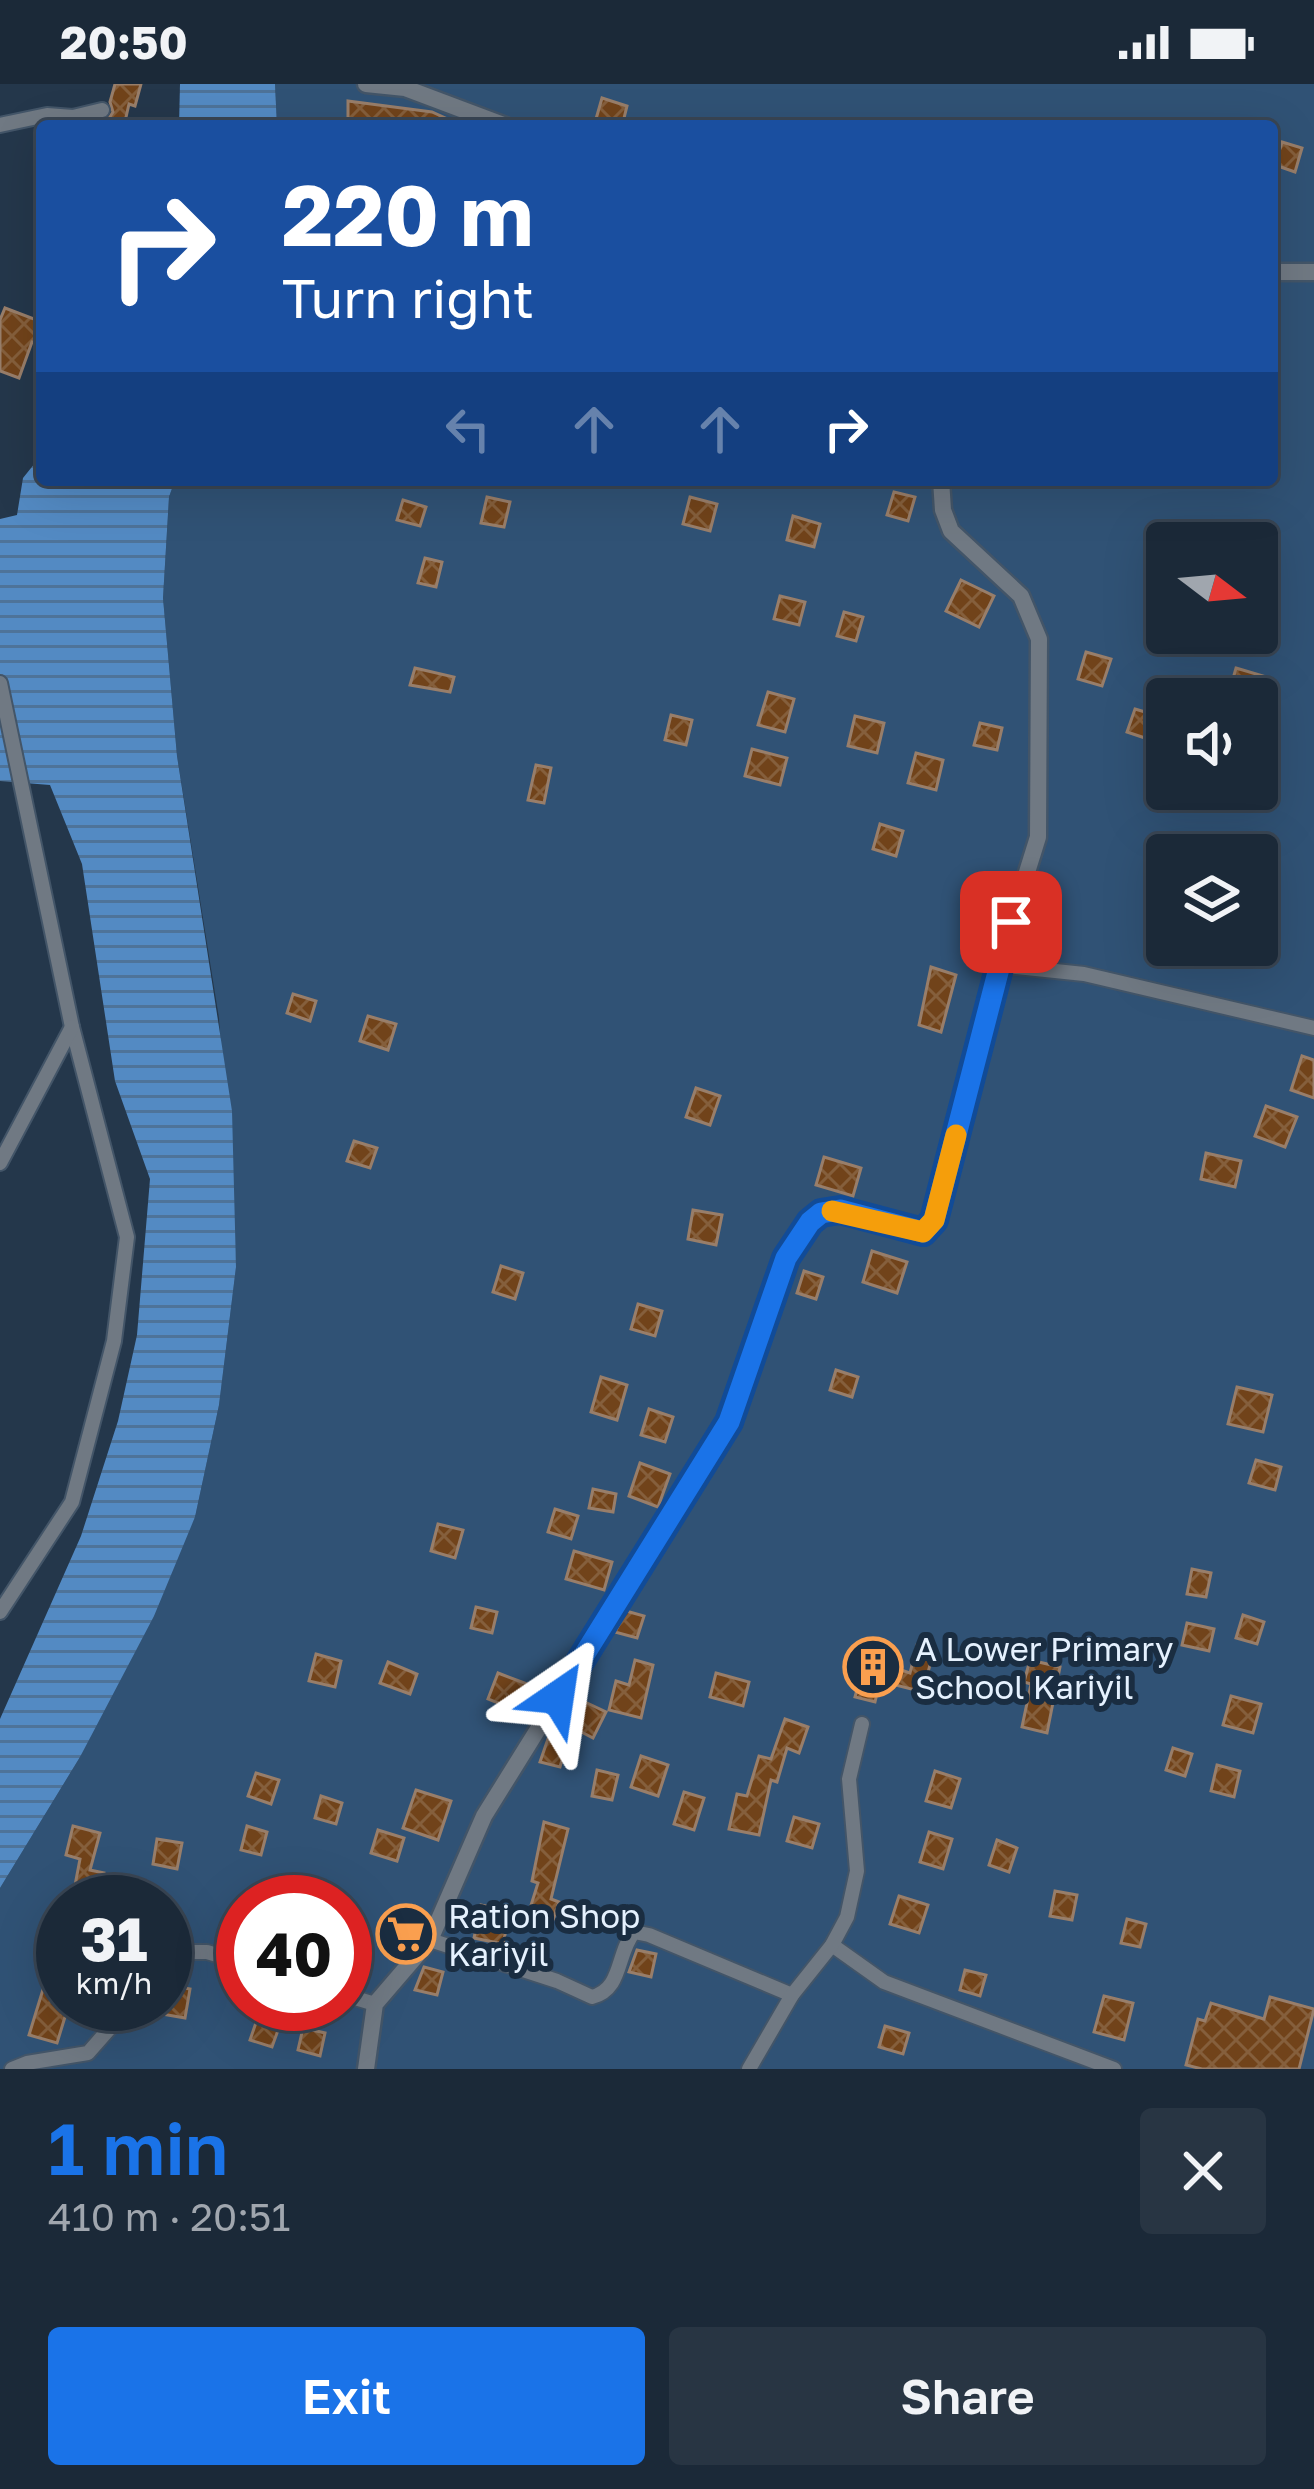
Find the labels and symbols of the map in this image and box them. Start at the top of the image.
north arrow [1146,522,1278,654]
pin [960,871,1062,973]
place label: A Lower Primary School Kariyil [915,1629,1174,1706]
position arrow [495,1634,621,1760]
building icon: A Lower Primary School Kariyil [842,1636,904,1698]
speed limit sign: 40 [216,1875,372,2031]
place label: Ration Shop Kariyil [448,1896,640,1973]
supermarket icon: Ration Shop Kariyil [375,1903,437,1965]

